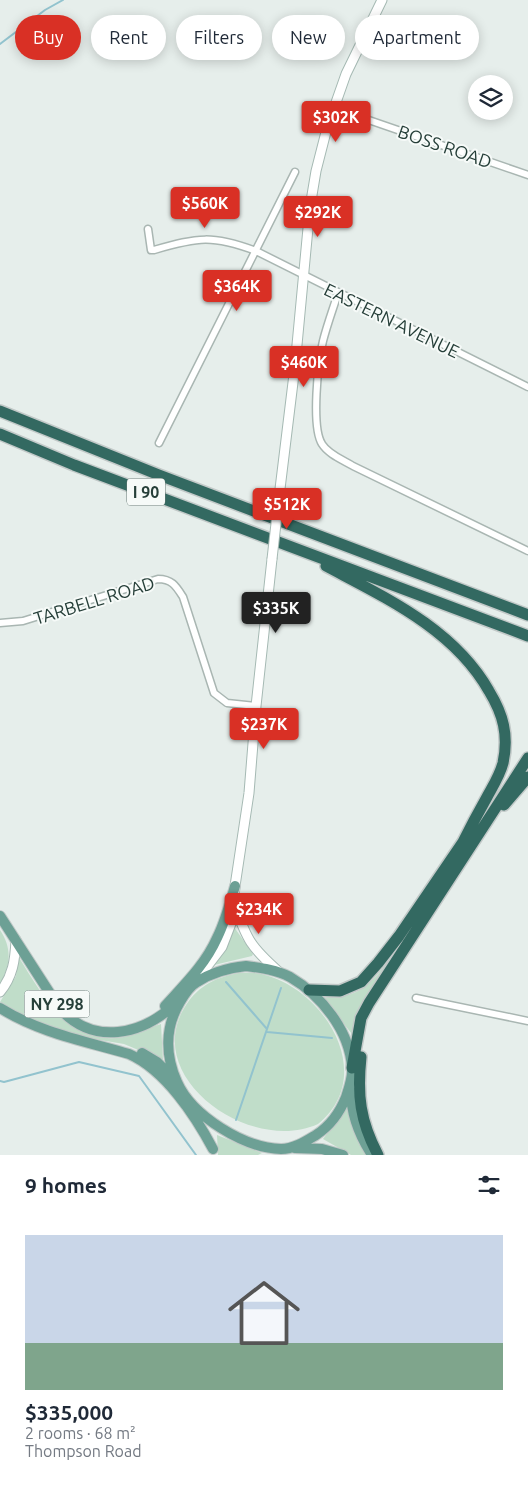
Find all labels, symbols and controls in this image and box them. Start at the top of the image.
chip: Buy [15,15,81,60]
chip: Rent [91,15,166,60]
chip: Filters [176,15,262,60]
chip: New [272,15,345,60]
chip: Apartment [355,15,479,60]
map controls [468,75,513,120]
button: layers [468,75,513,120]
pin: $302K [301,100,371,143]
text: $302K [313,108,359,126]
street label: BOSS ROAD [396,121,494,171]
pin: $560K [170,186,240,229]
text: $560K [182,194,228,212]
pin: $292K [283,196,353,238]
text: $292K [295,203,341,221]
pin: $364K [202,270,272,312]
text: $364K [214,277,260,295]
street label: EASTERN AVENUE [321,279,463,361]
pin: $460K [269,346,339,388]
text: $460K [281,353,327,371]
road number: I 90 [127,478,165,506]
pin: $512K [252,488,322,530]
text: $512K [264,495,310,513]
street label: TARBELL ROAD [31,572,157,628]
pin: $335K [241,592,311,634]
text: $335K [253,599,299,617]
pin: $237K [229,708,299,750]
text: $237K [241,715,287,733]
pin: $234K [224,892,294,935]
text: $234K [236,900,282,918]
road number: NY 298 [24,991,90,1018]
icon: filters [475,1171,503,1199]
text: 9 homes [25,1173,107,1197]
icon: home [219,1268,309,1358]
text: $335,000 [25,1400,113,1424]
text: 2 rooms · 68 m² [25,1424,136,1442]
text: Thompson Road [25,1442,142,1460]

